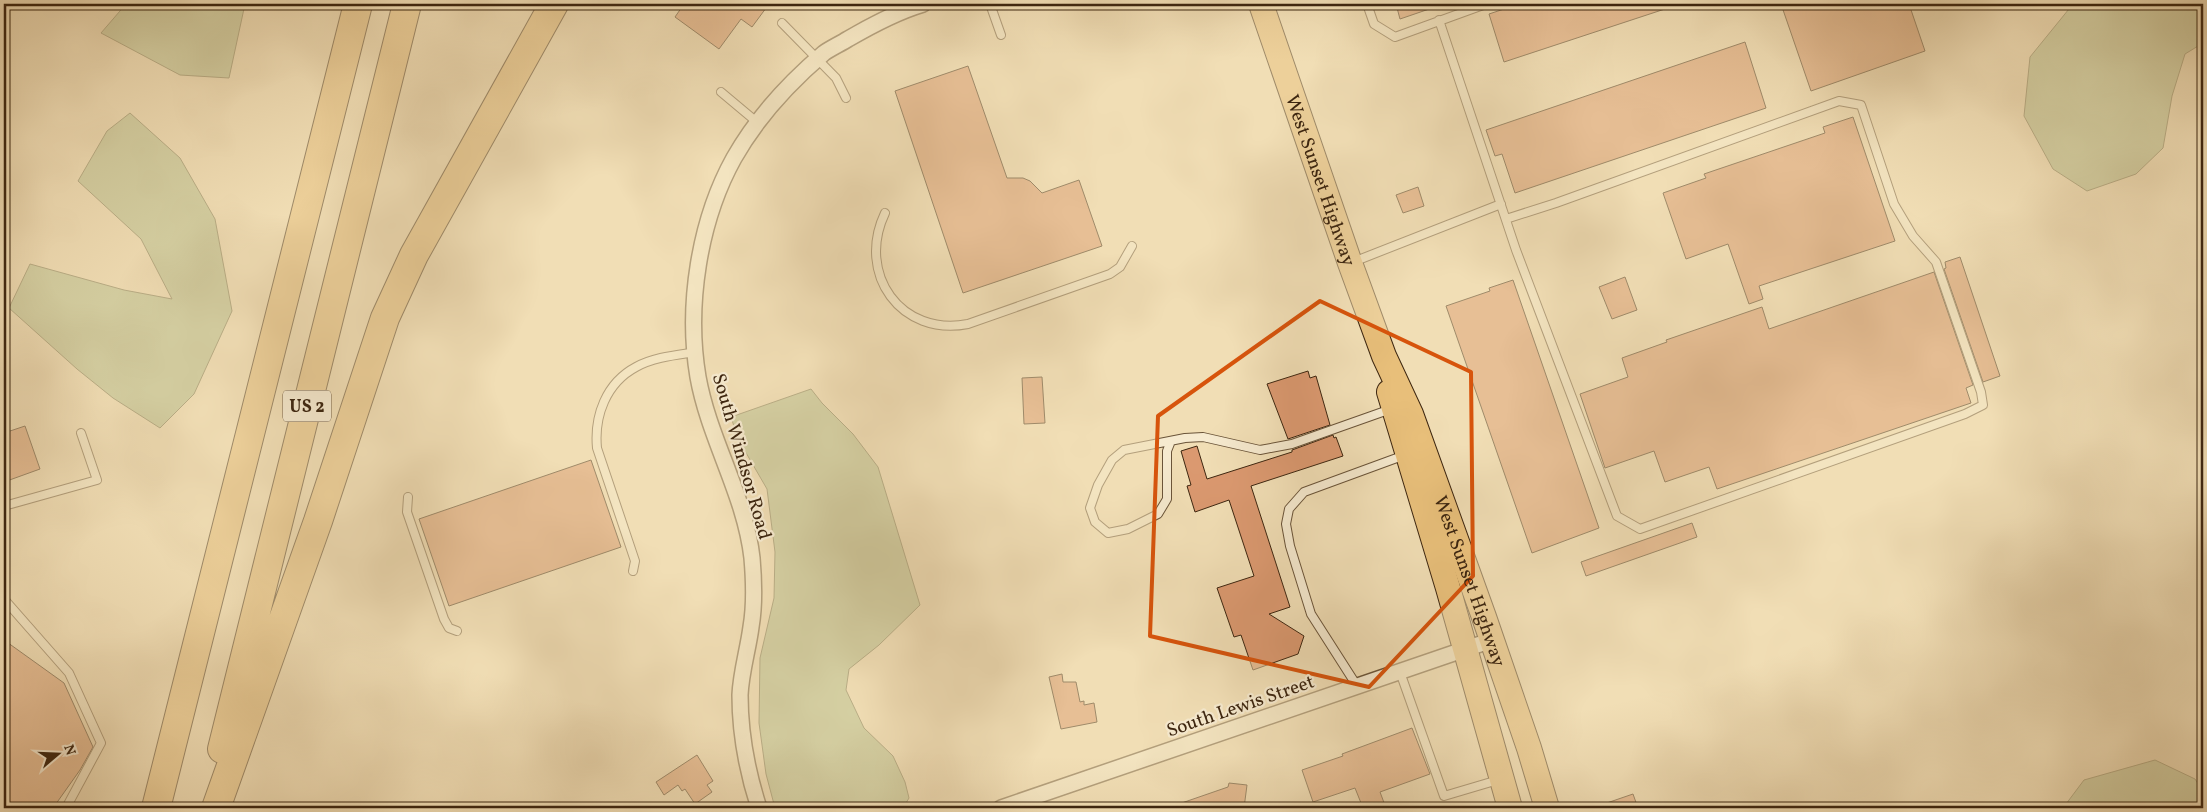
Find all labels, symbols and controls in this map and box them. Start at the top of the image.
street label: West Sunset Highway [1278,91,1361,270]
street label: South Windsor Road [705,370,777,543]
road number: US 2 [283,391,331,422]
street label: West Sunset Highway [1426,492,1511,670]
street label: South Lewis Street [1163,669,1318,744]
north arrow [32,730,82,780]
text: N [58,742,80,758]

